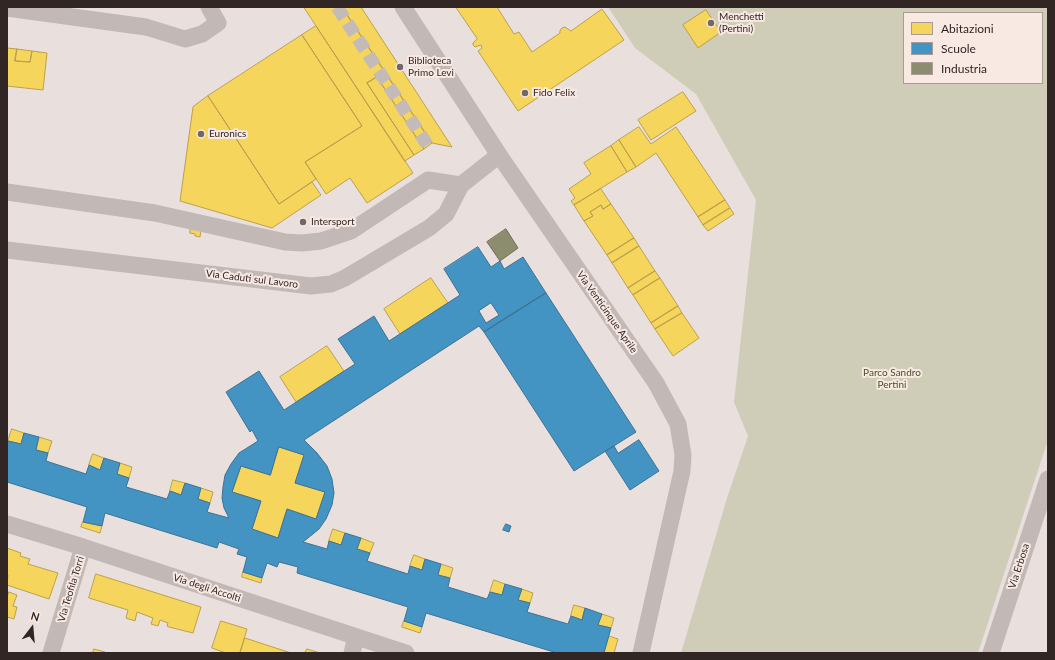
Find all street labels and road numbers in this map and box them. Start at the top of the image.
street label: Via Caduti sul Lavoro [205,267,299,291]
street label: Via Venticinque Aprile [574,269,640,355]
street label: Via Erbosa [1006,542,1032,590]
street label: Via Teofila Torri [55,555,87,623]
street label: Via degli Accolti [172,571,242,605]

